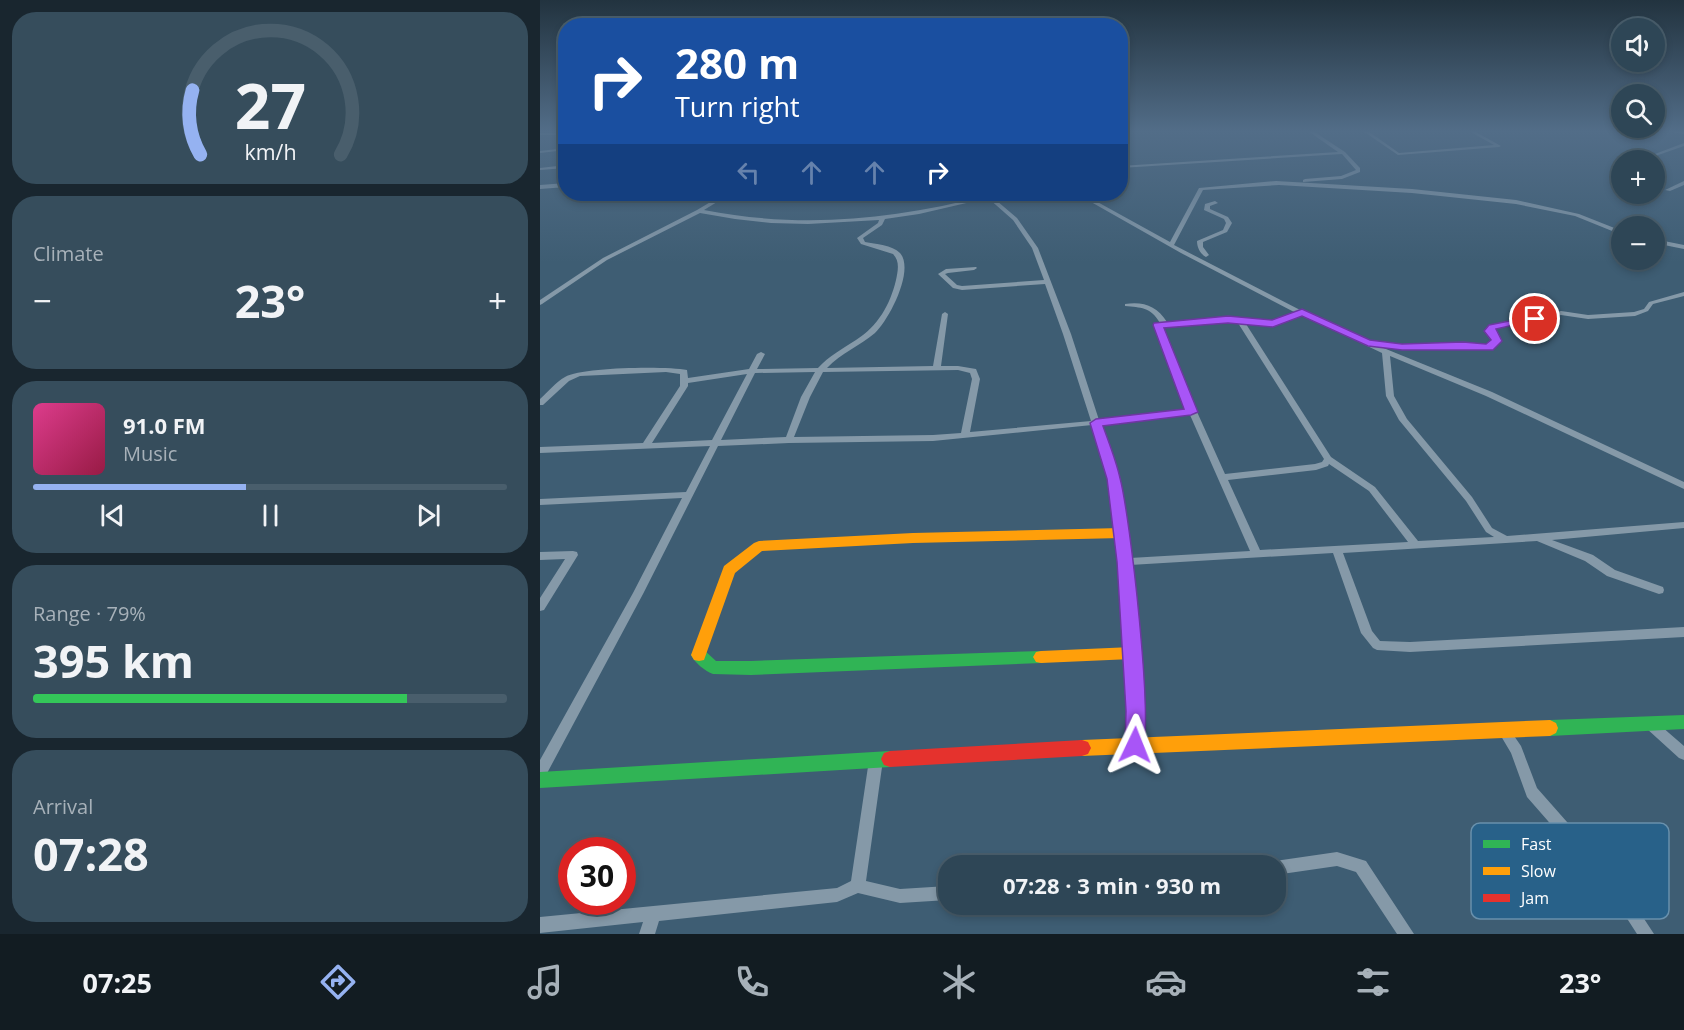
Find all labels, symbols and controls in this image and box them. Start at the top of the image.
map controls [1611,18,1665,270]
button: sound [1611,18,1665,72]
text: 280 m [675,34,799,91]
icon: right [576,42,654,120]
text: 27 [234,62,306,147]
button: search [1611,84,1665,138]
text: Turn right [675,88,800,125]
text: km/h [244,138,296,167]
button: + [1611,150,1665,204]
icon: left [732,156,765,189]
icon: ahead [795,156,828,189]
icon: ahead [858,156,891,189]
icon: right [921,156,954,189]
button: − [1611,216,1665,270]
text: Climate [33,240,104,267]
text: 23° [235,270,305,331]
text: − [33,278,52,323]
text: + [488,278,507,323]
pin [1509,293,1560,344]
icon: arrive [1518,302,1551,335]
text: 91.0 FM [123,410,206,440]
text: Music [123,440,177,467]
icon: previous [96,499,129,532]
icon: pause [254,499,287,532]
icon: next [412,499,445,532]
text: Range · 79% [33,600,146,627]
text: 395 km [33,630,194,691]
position arrow [1103,713,1167,777]
text: Arrival [33,793,93,820]
text: 07:28 [33,823,149,884]
legend [1471,823,1669,919]
text: Fast [1521,833,1552,855]
speed limit sign: 30 [558,837,636,915]
text: Slow [1521,860,1556,882]
text: 07:28 · 3 min · 930 m [1003,870,1221,900]
text: Jam [1519,887,1549,909]
icon: directions [317,961,359,1003]
icon: music [524,961,566,1003]
icon: phone [731,961,773,1003]
icon: climate [938,961,980,1003]
icon: car [1145,961,1187,1003]
icon: filters [1352,961,1394,1003]
text: 07:25 [83,964,152,1001]
text: 23° [1559,964,1601,1001]

